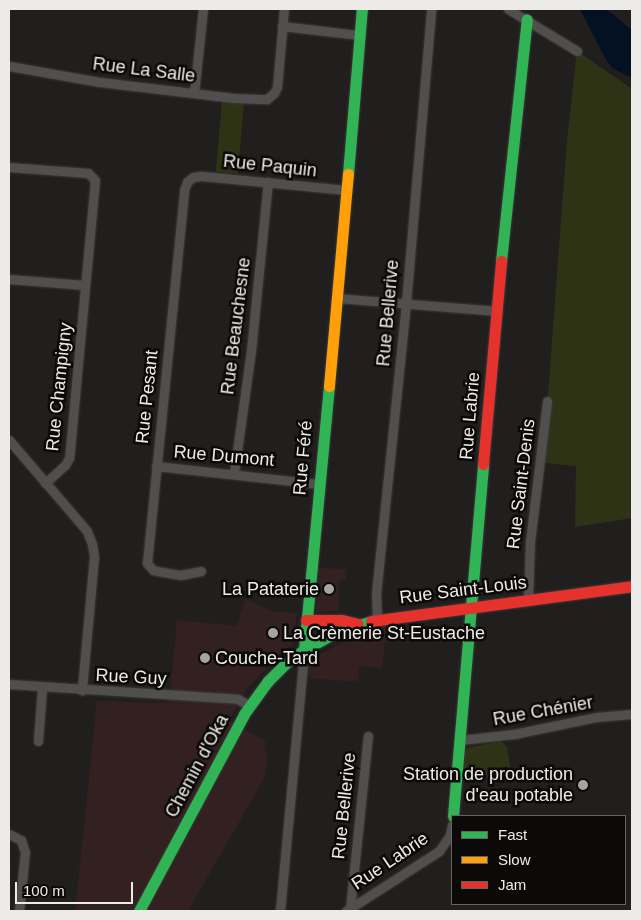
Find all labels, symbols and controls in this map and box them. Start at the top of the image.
street label: Rue La Salle [92,53,196,87]
street label: Rue Paquin [222,150,318,182]
street label: Rue Beauchesne [217,256,255,396]
street label: Rue Bellerive [373,259,403,367]
street label: Rue Champigny [42,322,76,452]
street label: Rue Pesant [131,349,163,445]
street label: Rue Labrie [455,371,485,461]
street label: Rue Saint-Denis [502,418,540,550]
street label: Rue Féré [289,420,317,496]
street label: Rue Dumont [173,441,275,471]
street label: Rue Saint-Louis [398,571,528,609]
place label: La Pataterie [222,578,319,600]
marker: La Pataterie [323,583,335,595]
place label: La Crèmerie St-Eustache [283,622,485,644]
marker: La Crèmerie St-Eustache [267,627,279,639]
place label: Couche-Tard [215,647,318,669]
marker: Couche-Tard [199,652,211,664]
street label: Rue Guy [95,664,167,690]
street label: Rue Chénier [491,692,595,730]
street label: Chemin d'Oka [161,711,233,821]
street label: Rue Bellerive [328,752,360,860]
place label: Station de production d'eau potable [403,764,573,806]
marker: Station de production d'eau potable [577,779,589,791]
legend [451,815,626,905]
text: Fast [498,826,527,843]
street label: Rue Labrie [347,827,433,895]
text: Slow [498,851,531,868]
scale bar [18,872,135,904]
text: Jam [498,876,526,893]
text: 100 m [23,882,65,899]

